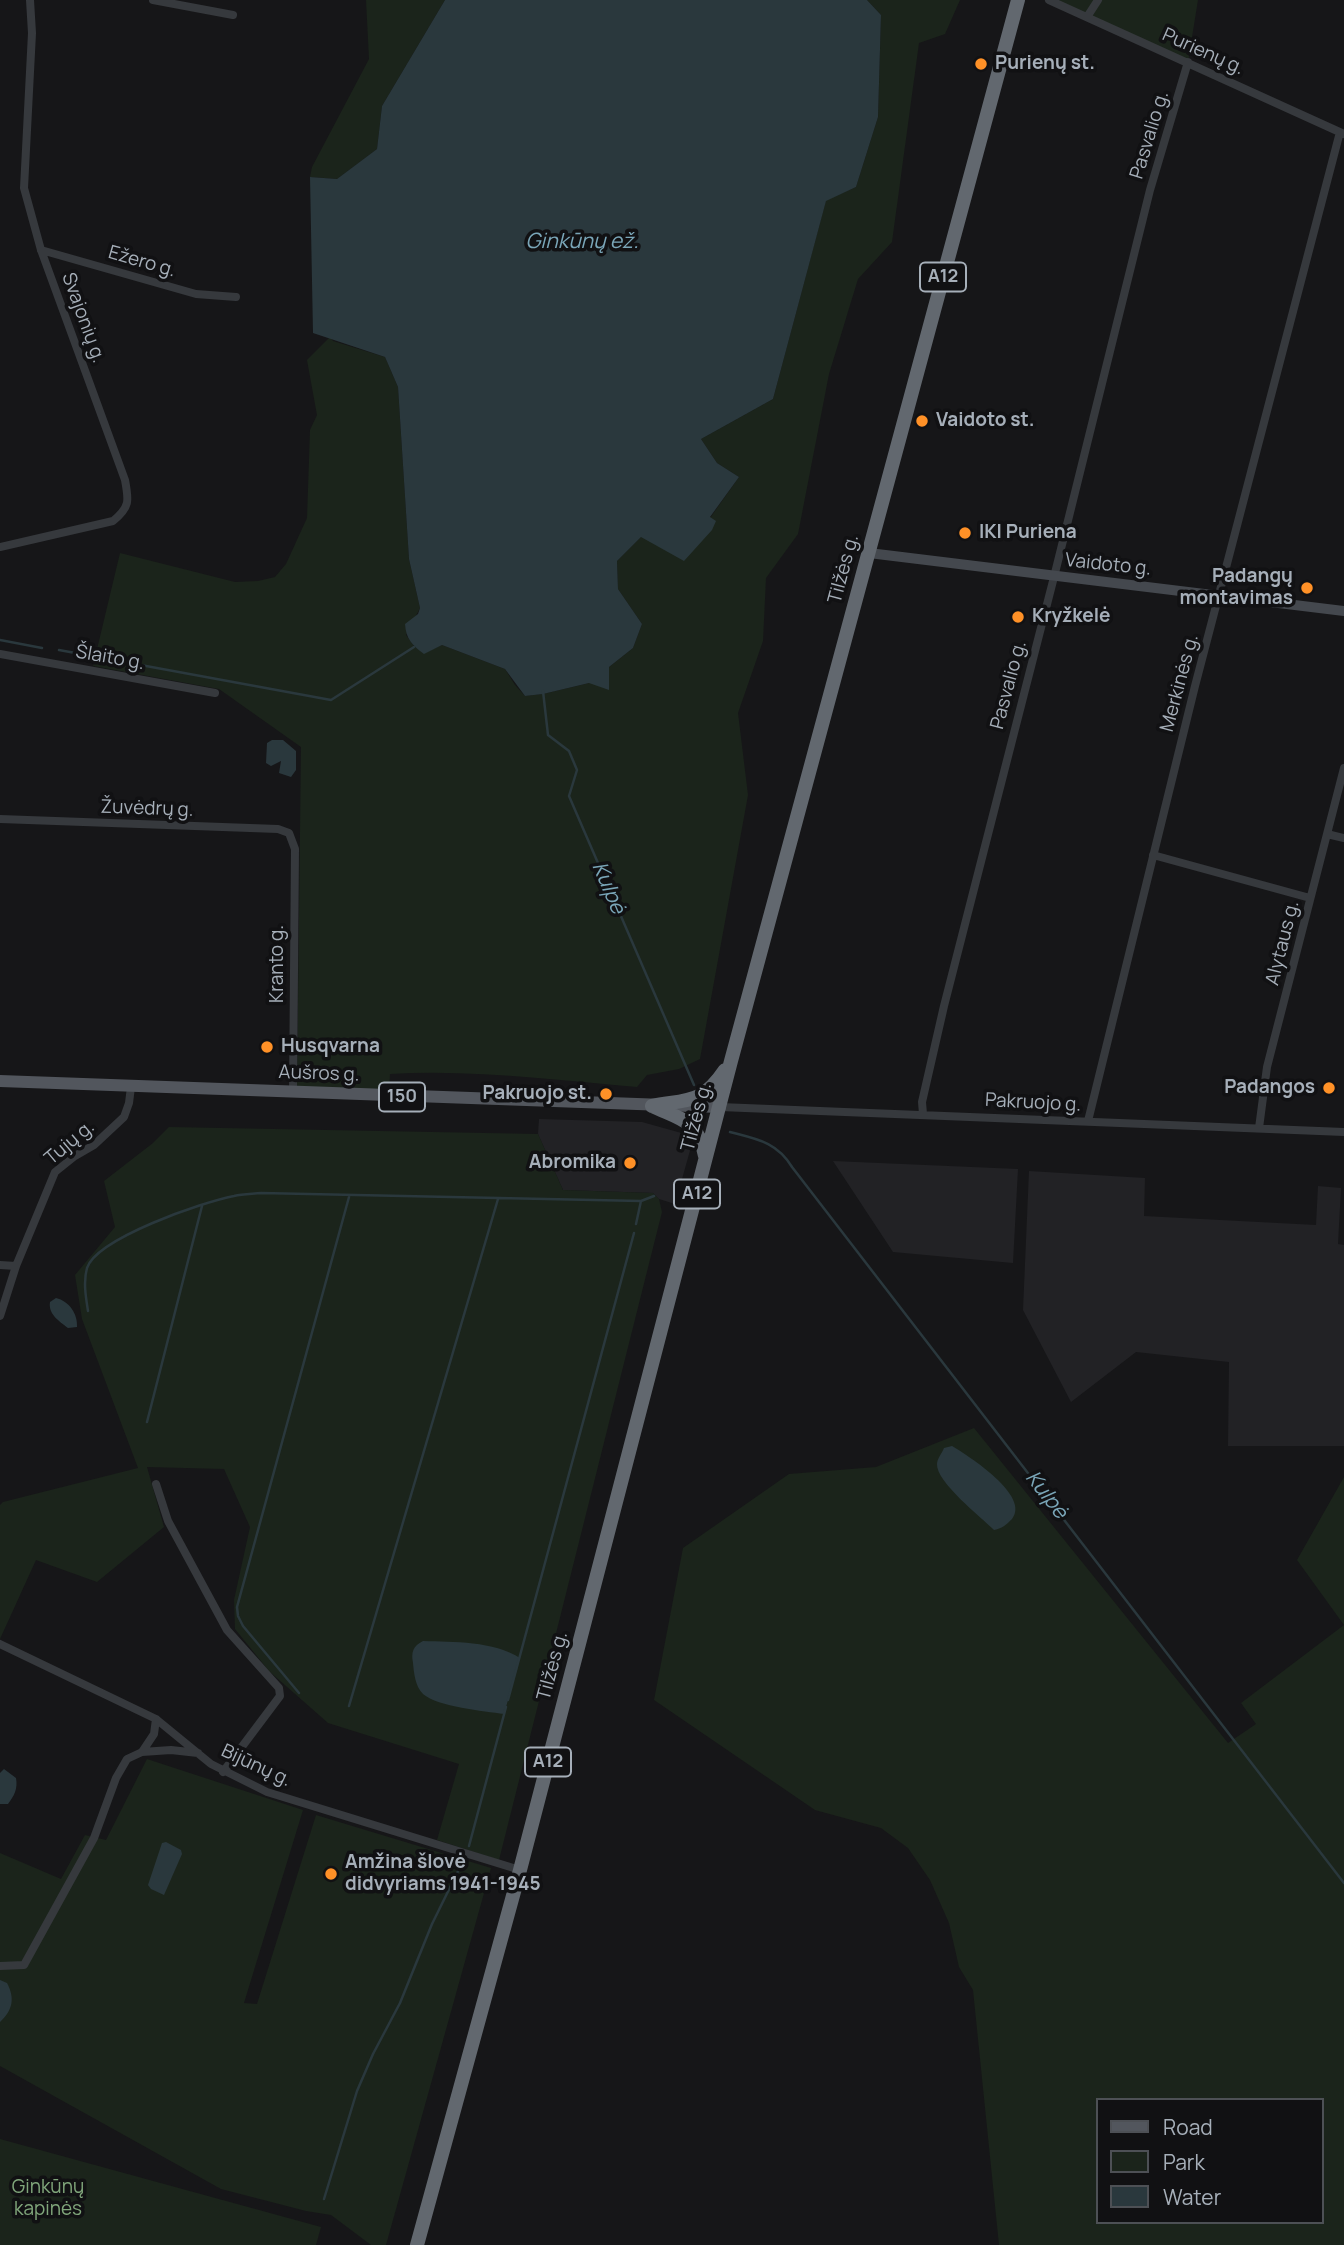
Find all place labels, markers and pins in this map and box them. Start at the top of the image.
place label: Purienų st. [995,53,1095,75]
marker: Purienų st. [973,56,989,72]
place label: Vaidoto st. [936,410,1035,432]
marker: Vaidoto st. [914,413,930,429]
place label: IKI Puriena [979,522,1077,544]
marker: IKI Puriena [957,525,973,541]
place label: Padangų montavimas [1180,566,1293,610]
marker: Padangų montavimas [1299,580,1315,596]
place label: Kryžkelė [1032,606,1111,628]
marker: Kryžkelė [1010,609,1026,625]
place label: Husqvarna [281,1036,380,1058]
marker: Husqvarna [259,1039,275,1055]
place label: Padangos [1224,1077,1315,1099]
marker: Padangos [1321,1080,1337,1096]
place label: Pakruojo st. [482,1083,592,1105]
marker: Pakruojo st. [598,1086,614,1102]
place label: Abromika [529,1152,616,1174]
marker: Abromika [622,1155,638,1171]
place label: Amžina šlovė didvyriams 1941-1945 [345,1852,541,1896]
marker: Amžina šlovė didvyriams 1941-1945 [323,1866,339,1882]

